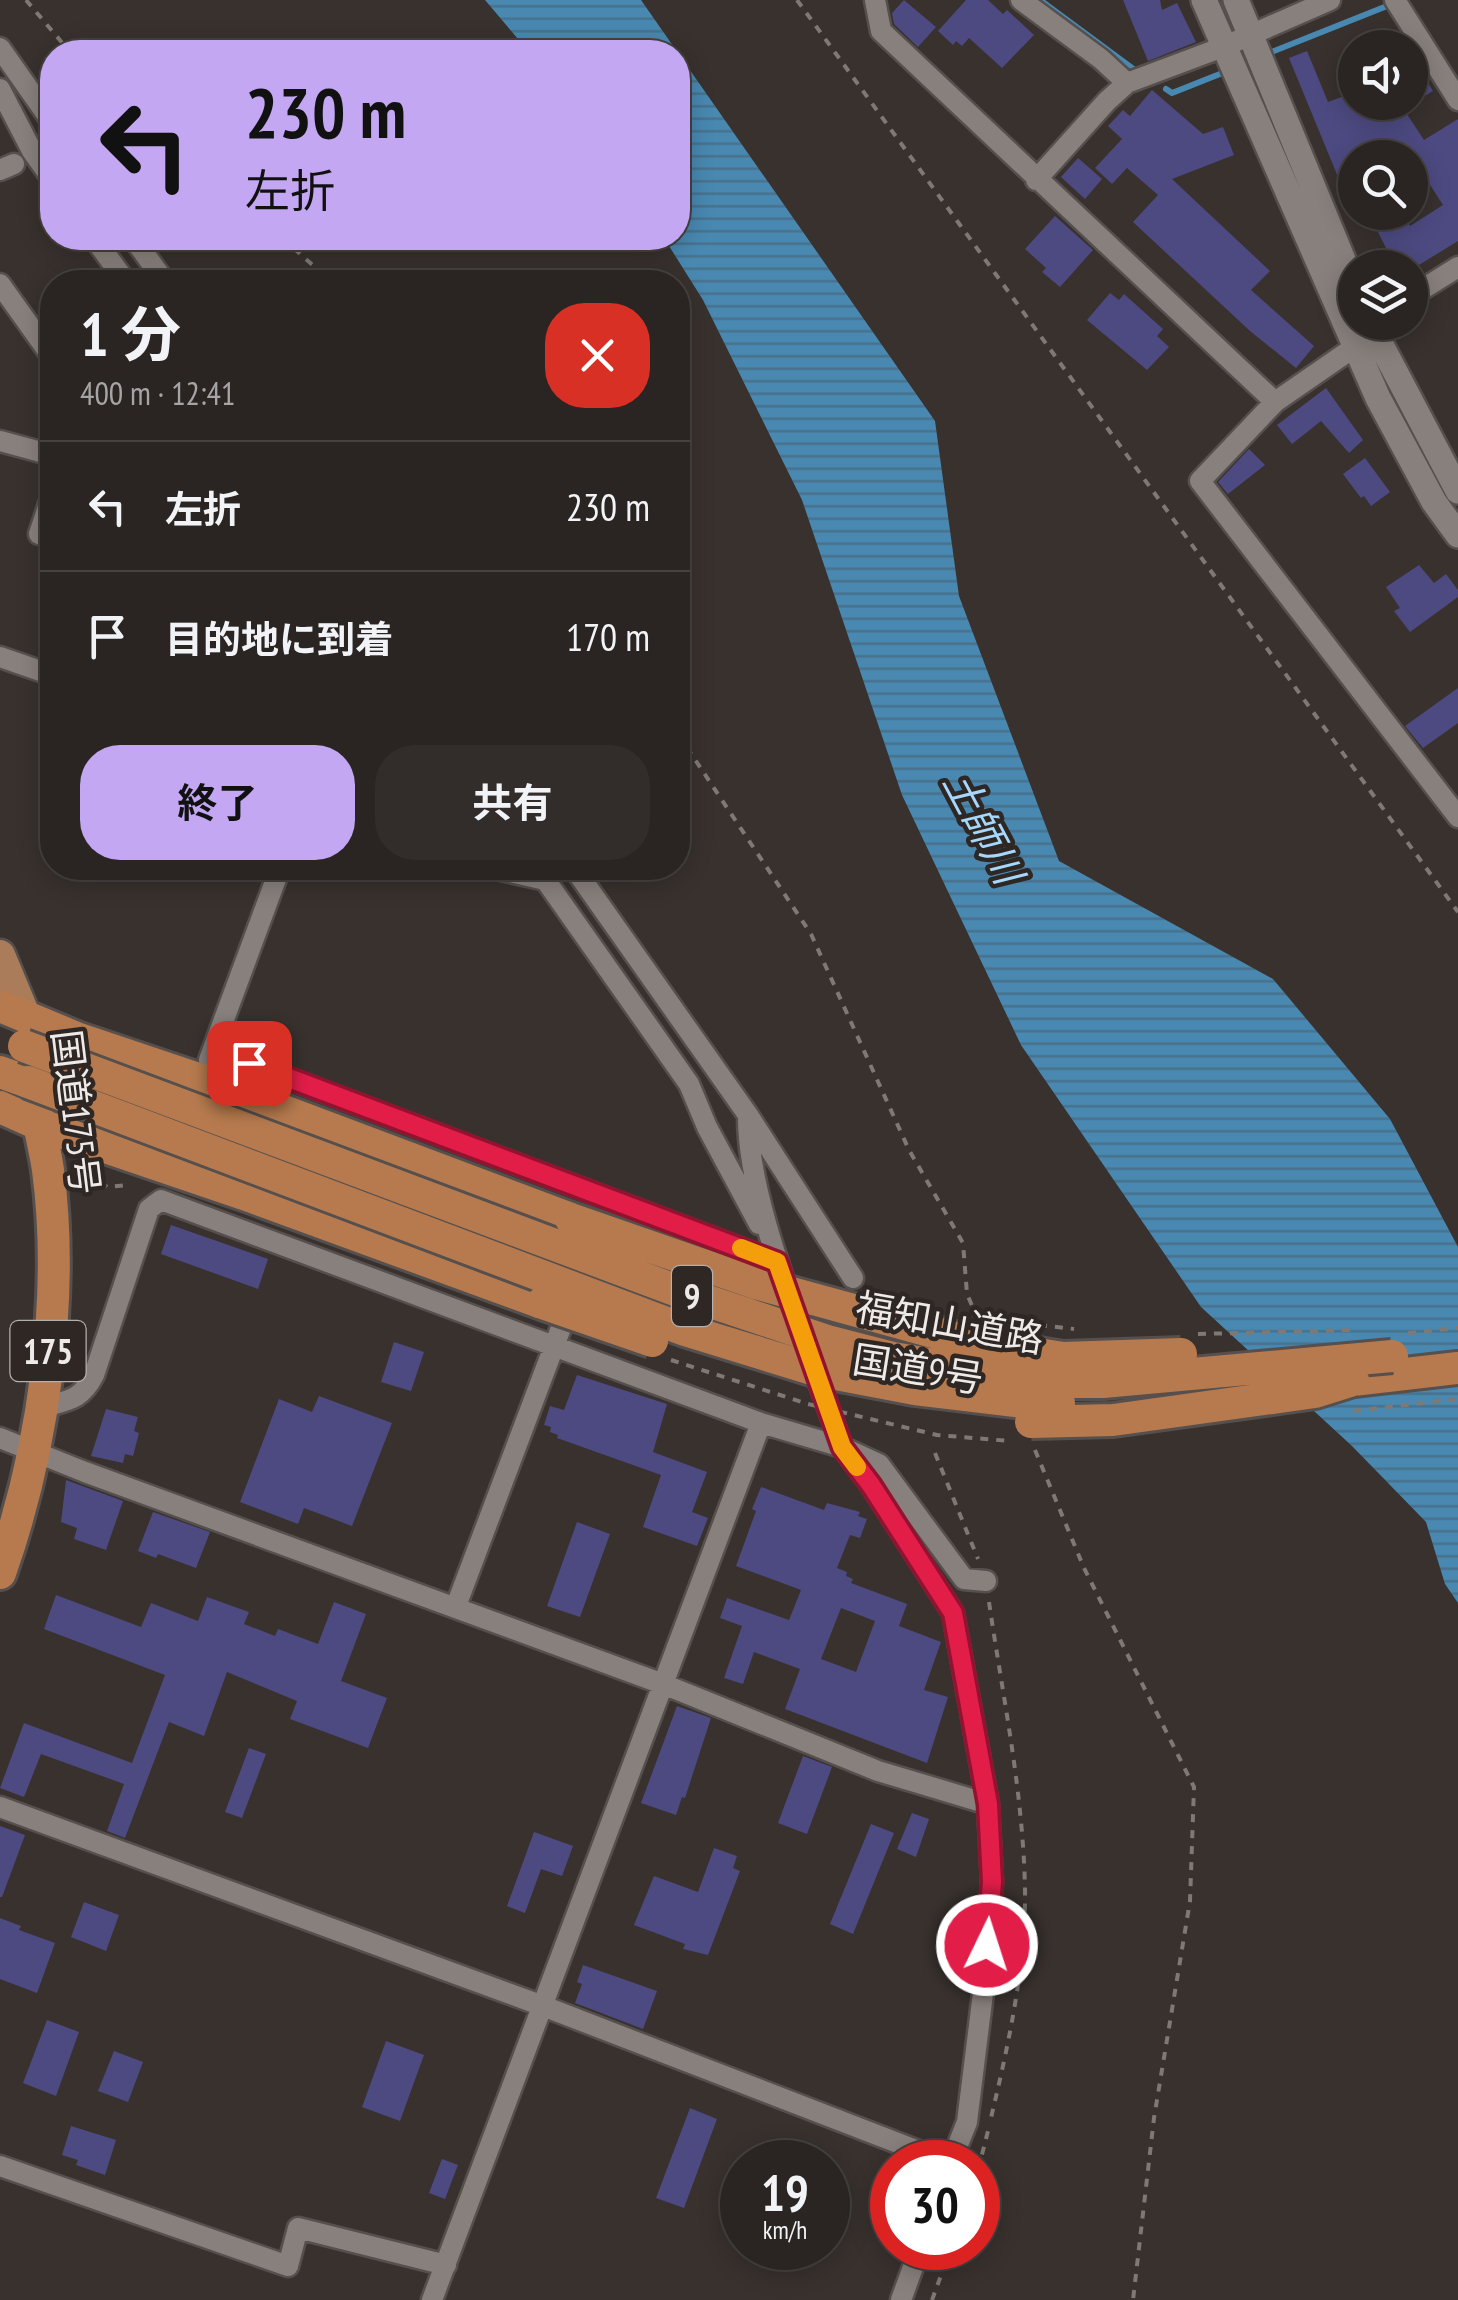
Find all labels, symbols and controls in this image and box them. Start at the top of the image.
map controls [1338,30,1428,340]
button: sound [1338,30,1428,120]
text: 230 m [245,67,406,157]
icon: left [80,80,210,210]
button: search [1338,140,1428,230]
text: 左折 [245,161,335,219]
button: layers [1338,250,1428,340]
text: 1 分 [80,295,181,373]
button: close [545,303,650,408]
text: 400 m · 12:41 [80,372,235,414]
icon: left [80,479,135,534]
text: 230 m [566,482,650,531]
text: 左折 [165,484,241,533]
icon: arrive [80,609,135,664]
text: 170 m [566,612,650,661]
text: 目的地に到着 [165,614,393,663]
button: 終了 [80,745,355,860]
button: 共有 [375,745,650,860]
water label: 土師川 [933,762,1037,896]
pin [207,1021,292,1106]
street label: 国道175号 [43,1027,111,1197]
icon: arrive [222,1036,277,1091]
road number: 9 [672,1266,712,1326]
street label: 福知山道路 [852,1281,1048,1363]
road number: 175 [10,1321,86,1381]
street label: 国道9号 [849,1334,987,1402]
position arrow [935,1893,1039,1997]
speed limit sign: 30 [870,2140,1000,2270]
text: 19 [761,2160,809,2225]
text: km/h [763,2214,807,2246]

